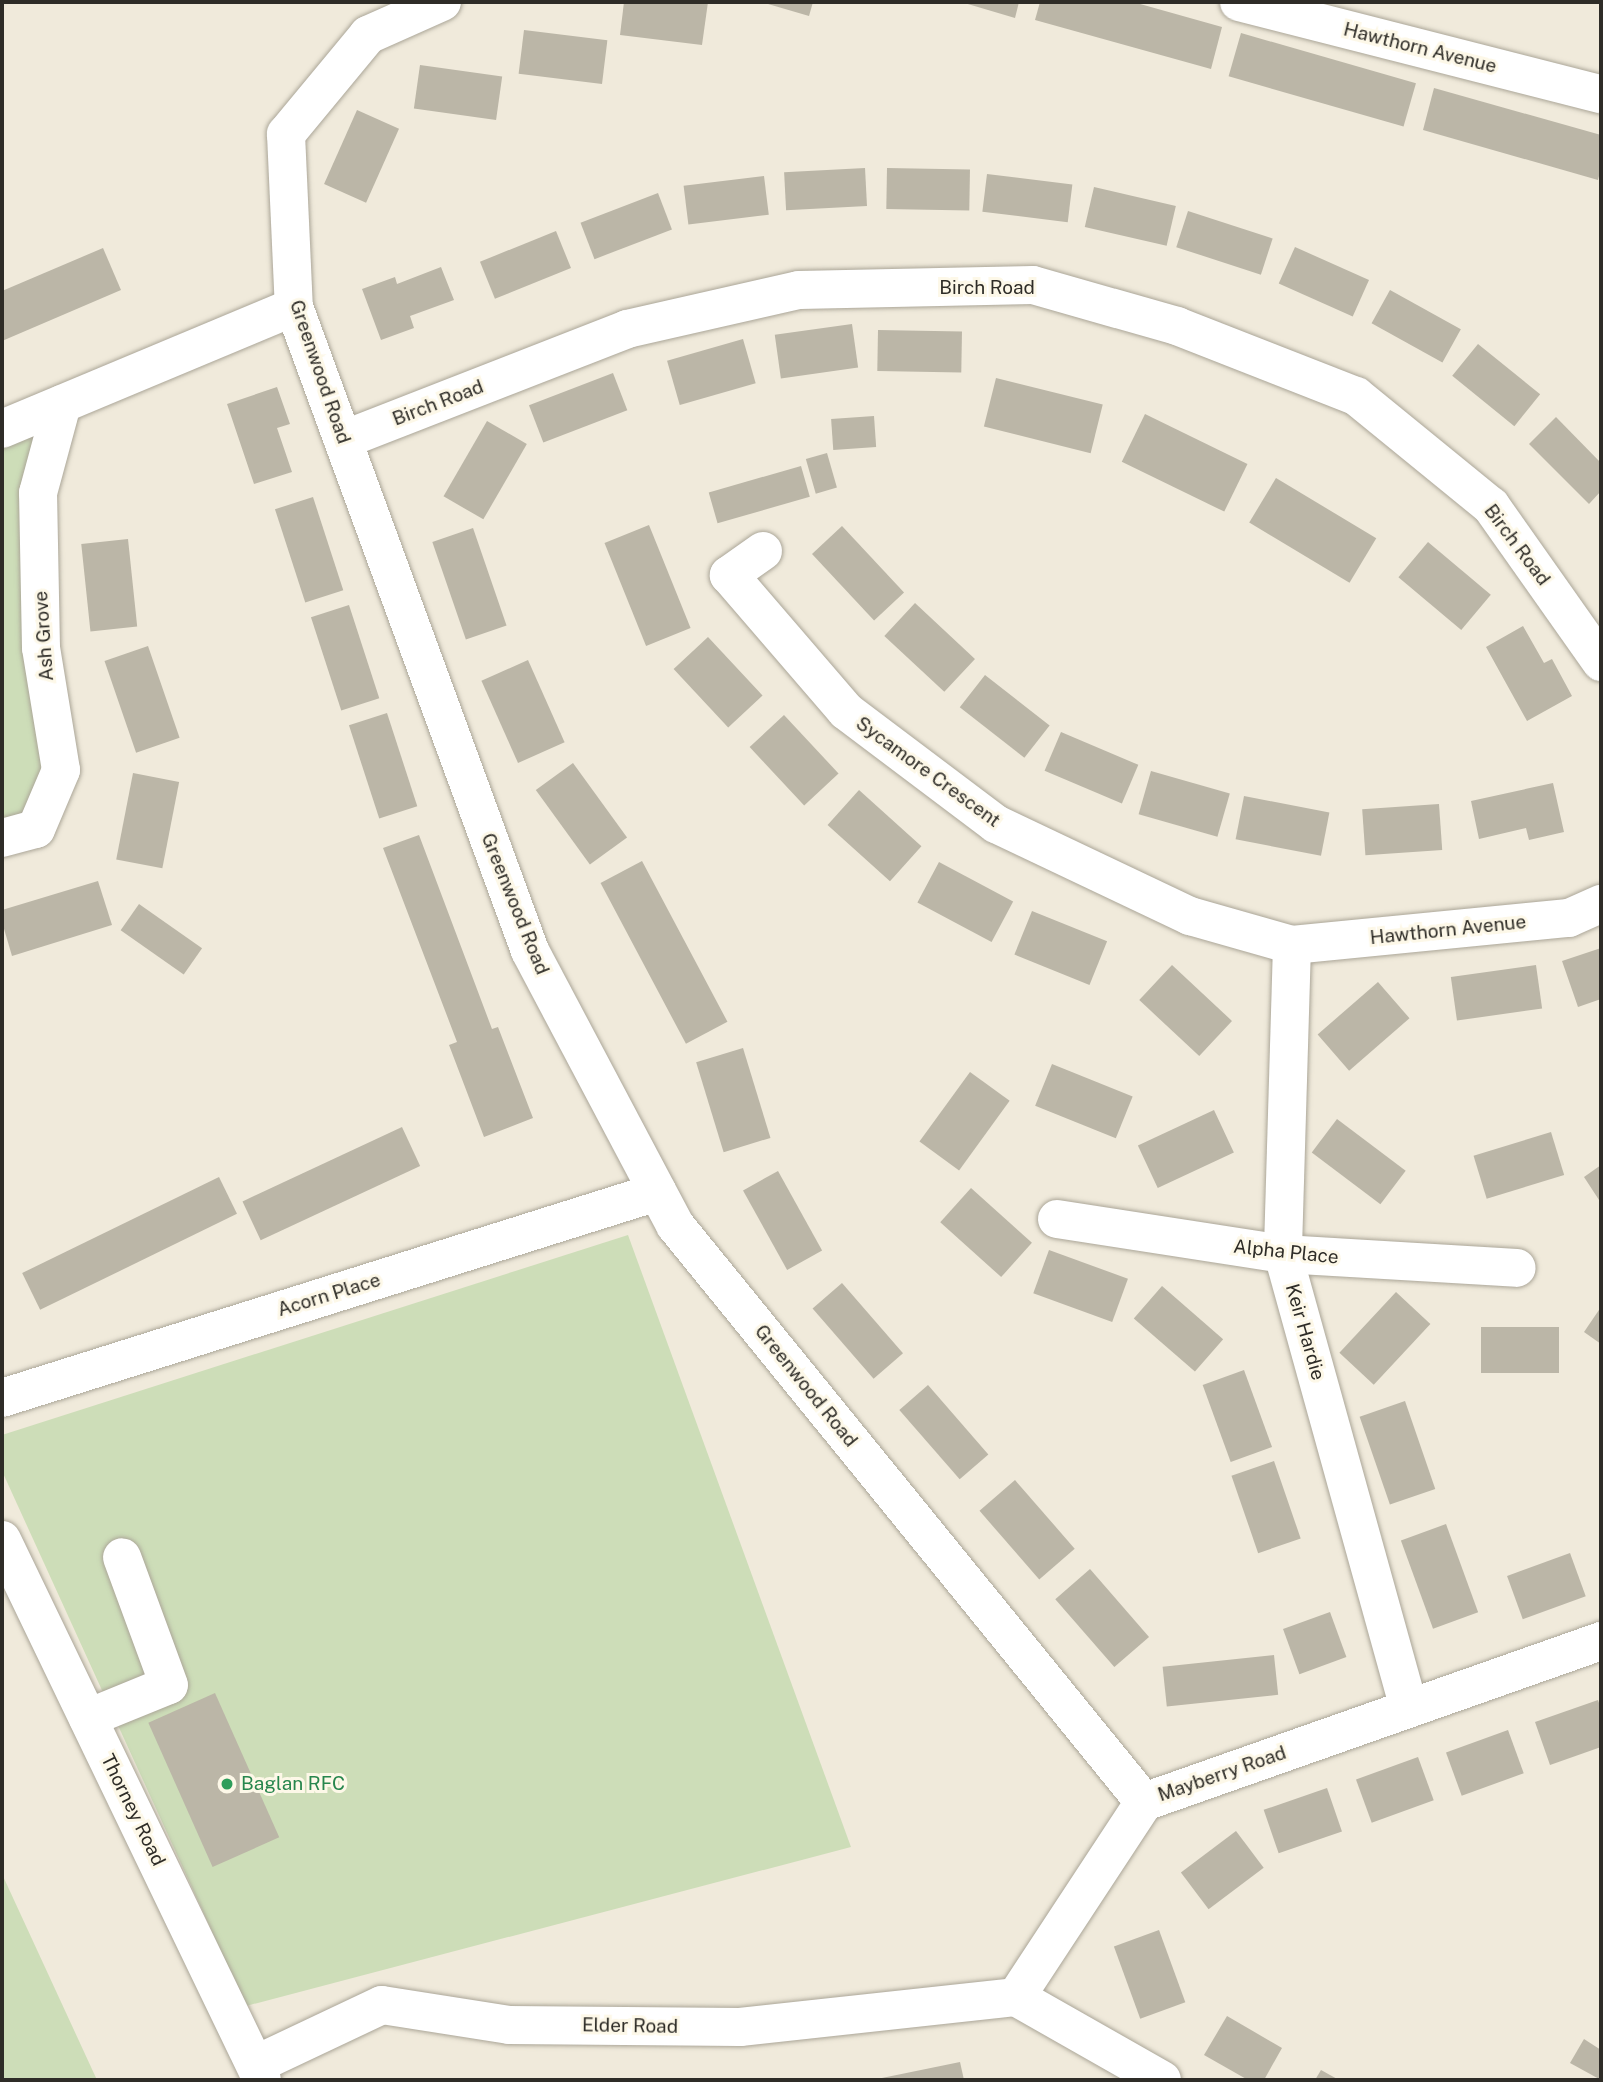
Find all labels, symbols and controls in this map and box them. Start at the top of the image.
street label: Hawthorn Avenue [1341,18,1499,78]
street label: Birch Road [939,277,1035,299]
street label: Greenwood Road [285,297,355,447]
street label: Birch Road [389,375,487,431]
street label: Birch Road [1479,500,1555,590]
street label: Ash Grove [29,590,59,682]
street label: Sycamore Crescent [851,712,1005,832]
street label: Greenwood Road [476,830,554,978]
street label: Hawthorn Avenue [1369,910,1527,950]
street label: Alpha Place [1232,1235,1340,1269]
street label: Acorn Place [275,1269,383,1321]
street label: Keir Hardie [1280,1281,1330,1383]
street label: Greenwood Road [750,1320,862,1452]
street label: Mayberry Road [1155,1741,1289,1807]
street label: Thorney Road [96,1750,170,1870]
place label: Baglan RFC [241,1773,345,1795]
marker: Baglan RFC [219,1776,235,1792]
street label: Elder Road [582,2014,678,2038]

